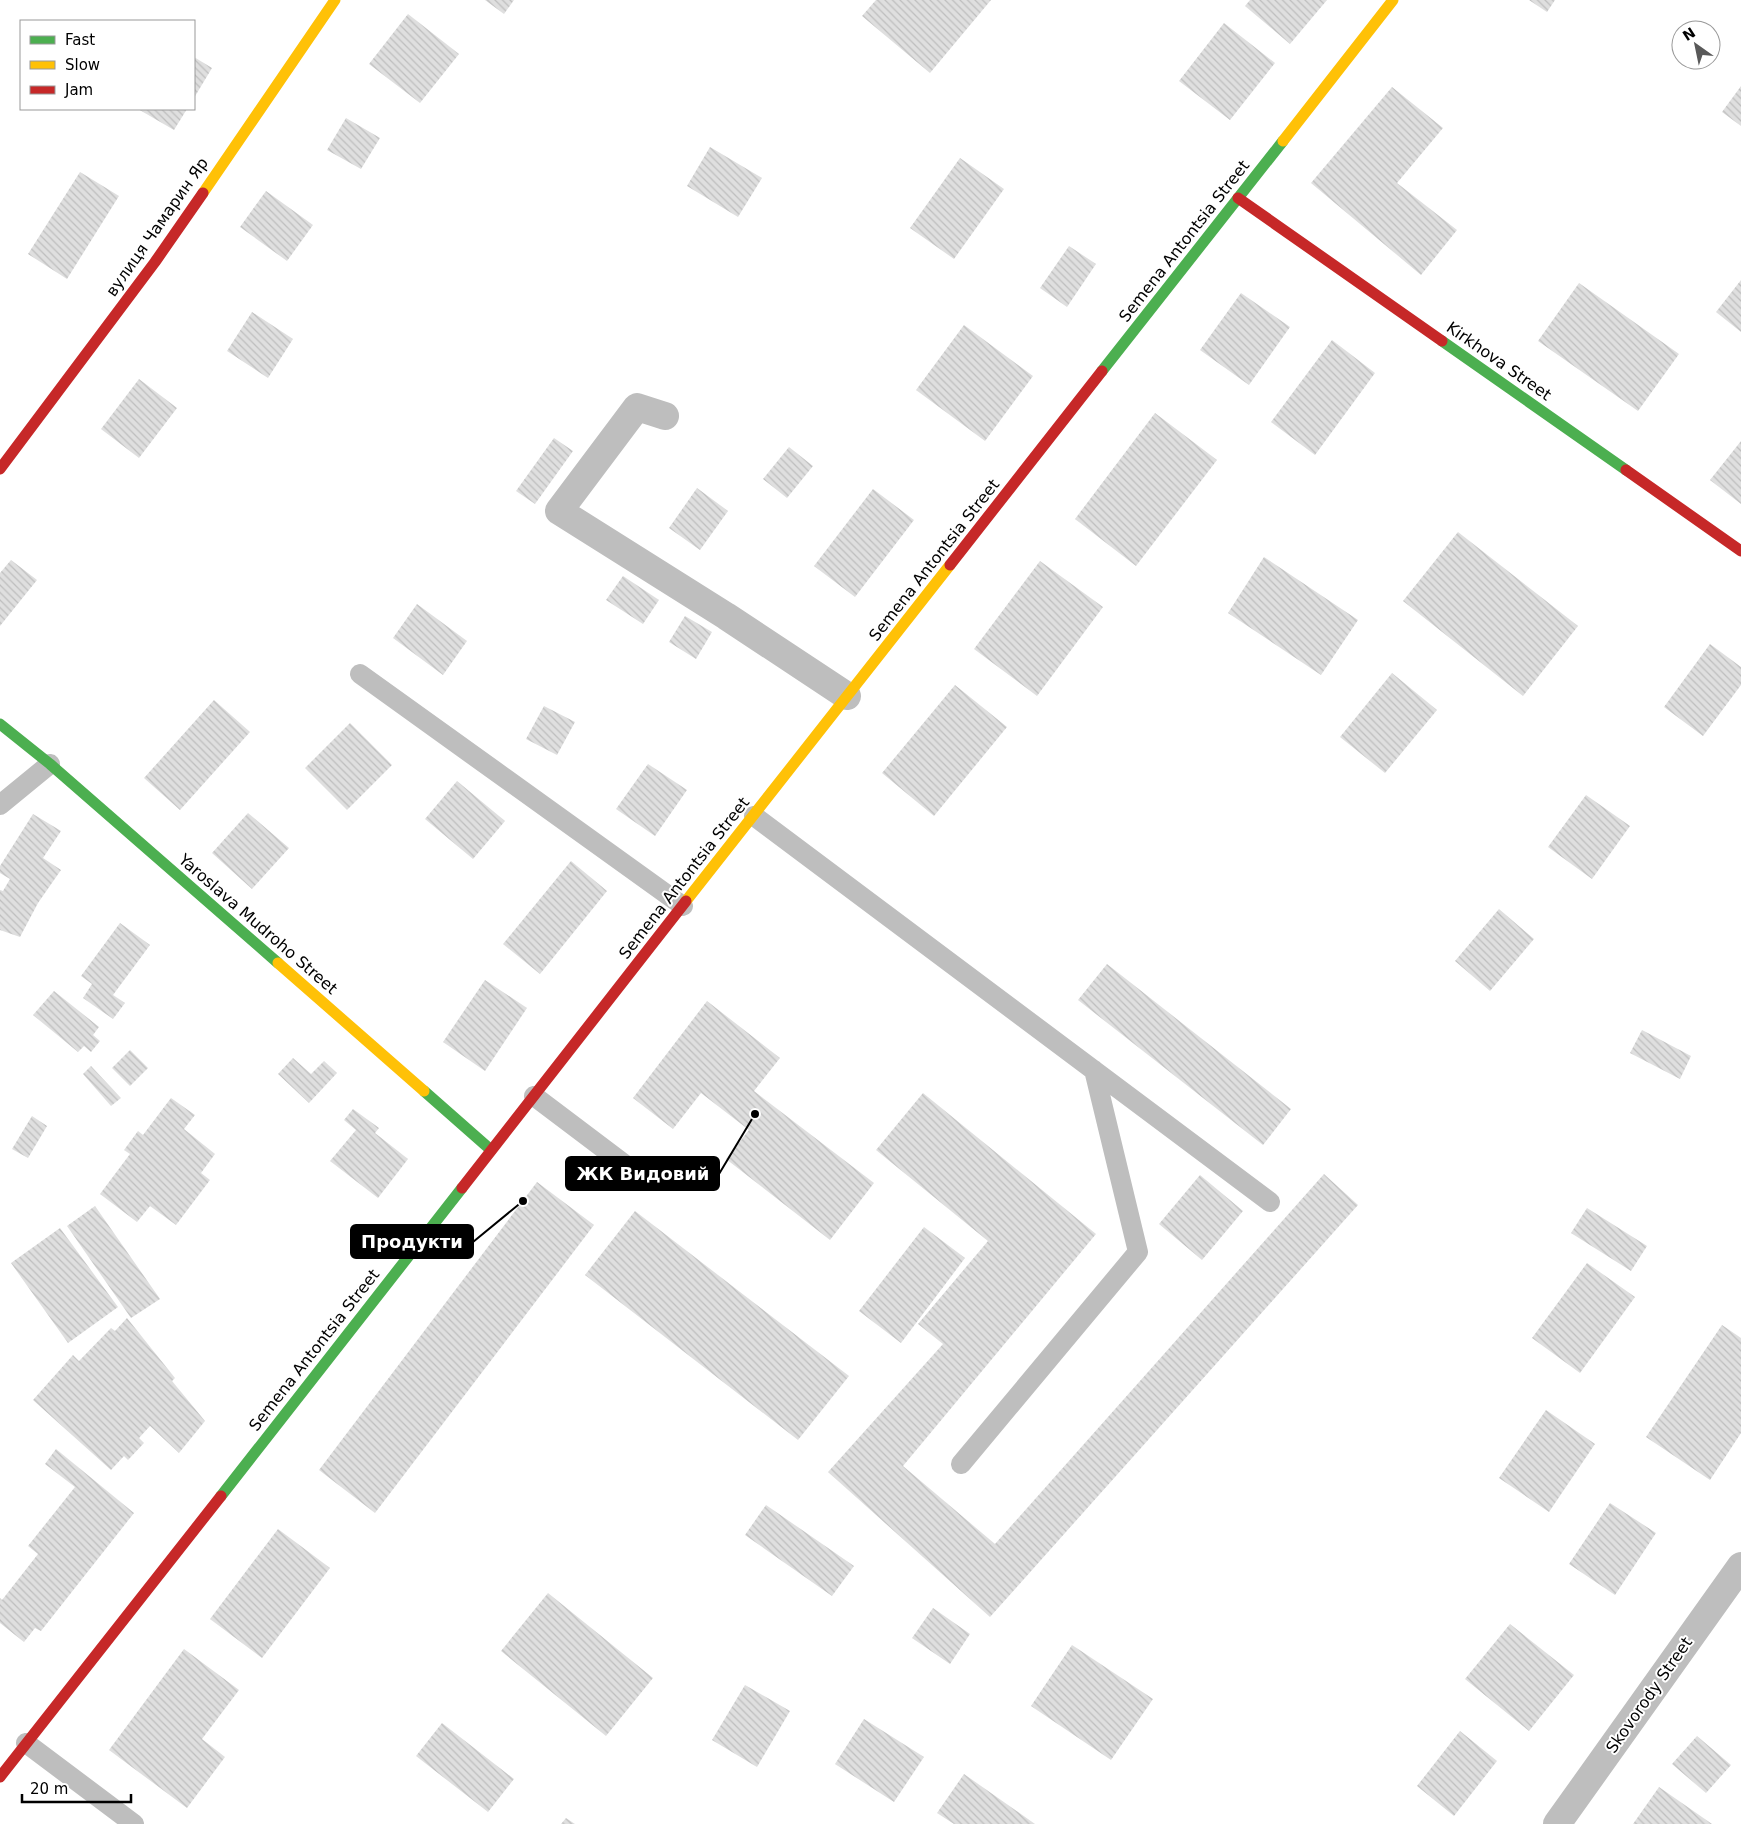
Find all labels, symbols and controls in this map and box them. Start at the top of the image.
legend [20,20,195,110]
north arrow [1671,20,1721,70]
text: N [1680,24,1698,44]
text: Fast [65,31,95,49]
text: Slow [65,56,100,74]
text: Jam [64,81,93,99]
street label: вулиця Чамарин Яр [102,154,212,300]
street label: Semena Antontsia Street [1115,156,1253,326]
street label: Kirkhova Street [1443,318,1555,404]
street label: Semena Antontsia Street [865,475,1003,645]
street label: Semena Antontsia Street [615,793,753,963]
street label: Yaroslava Mudroho Street [174,849,341,998]
callout: ЖК Видовий [566,1157,719,1190]
text: ЖК Видовий [577,1163,709,1184]
callout: Продукти [351,1225,473,1258]
text: Продукти [361,1231,463,1252]
street label: Semena Antontsia Street [245,1265,383,1435]
street label: Skovorody Street [1602,1633,1696,1757]
scale bar [22,1772,131,1804]
text: 20 m [30,1780,68,1798]

